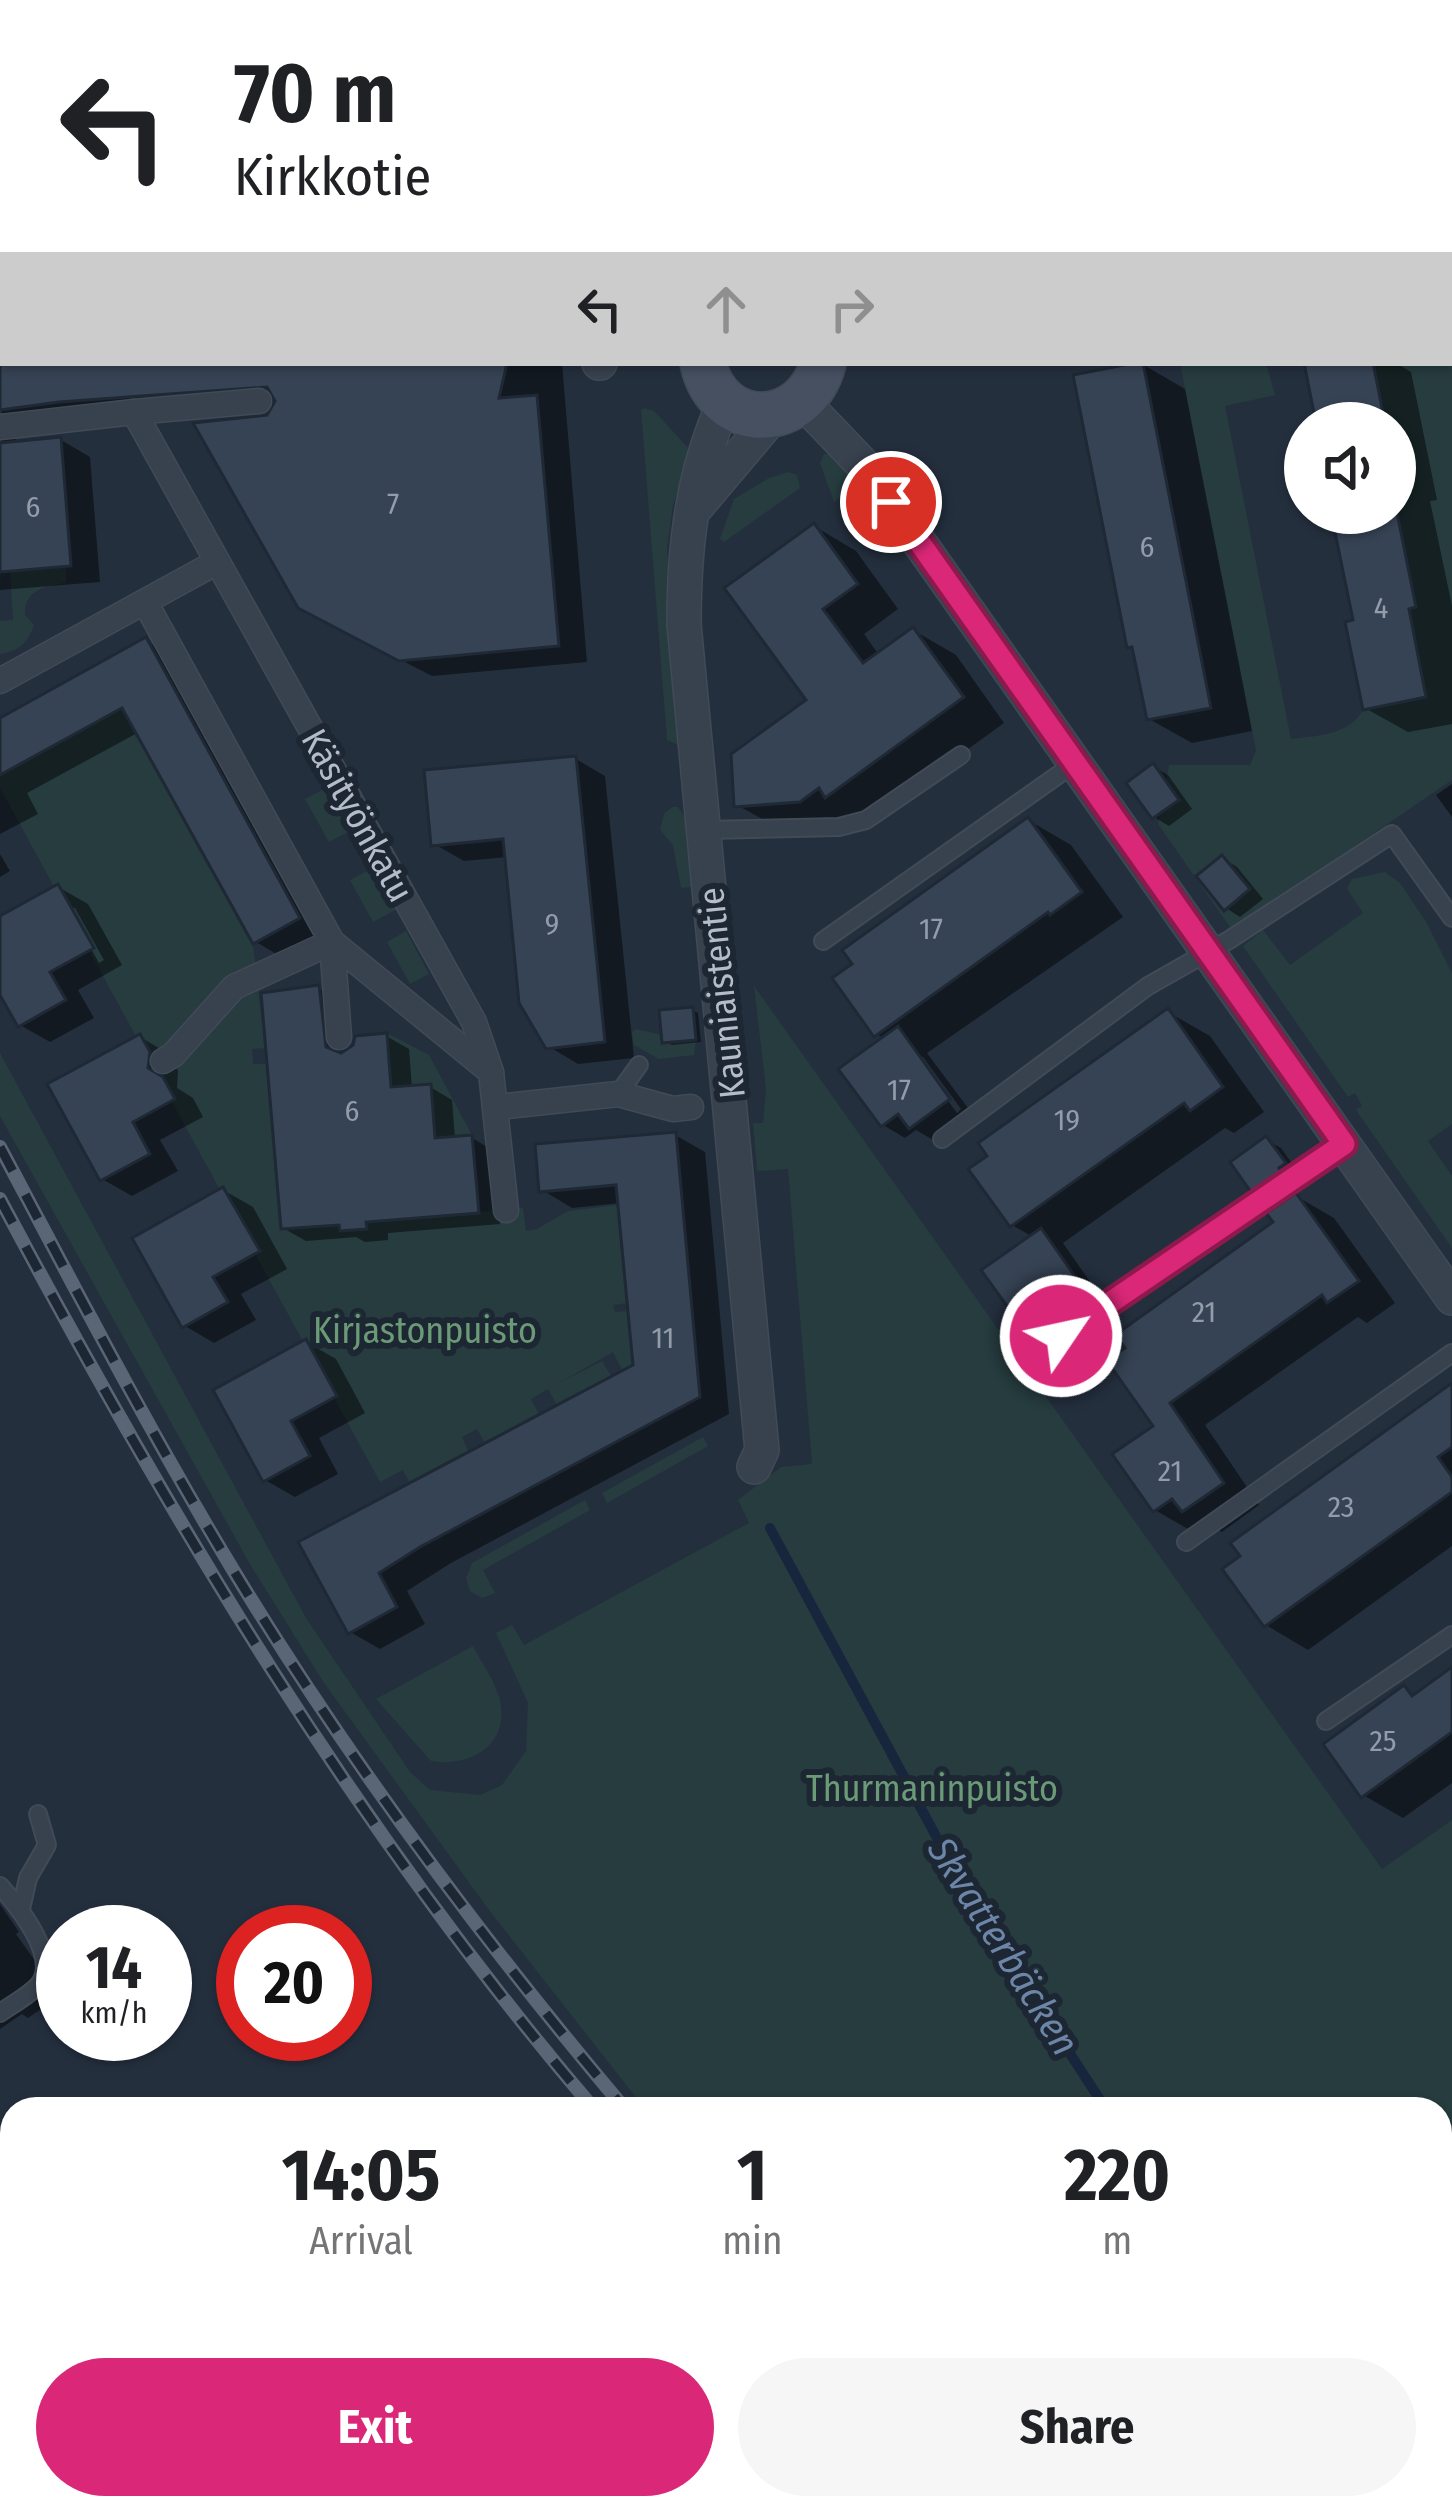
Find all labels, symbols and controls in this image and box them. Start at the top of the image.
text: 70 m [234,43,396,144]
icon: left [36,48,192,204]
text: Kirkkotie [234,145,431,209]
icon: left [567,276,633,342]
icon: ahead [693,276,759,342]
icon: right [819,276,885,342]
map controls [1284,402,1416,534]
button: sound [1284,402,1416,534]
pin [840,451,942,553]
icon: arrive [858,469,924,535]
house number: 7 [387,486,399,522]
house number: 6 [26,489,40,525]
house number: 6 [1140,529,1154,565]
house number: 4 [1374,590,1388,626]
street label: Käsityönkatu [292,721,423,909]
street label: Kauniaistentie [689,885,755,1101]
house number: 9 [545,906,559,942]
house number: 17 [919,911,943,947]
house number: 17 [887,1072,911,1108]
house number: 6 [345,1093,359,1129]
house number: 19 [1054,1102,1080,1138]
position arrow [998,1273,1124,1399]
house number: 21 [1192,1294,1216,1330]
park label: Kirjastonpuisto [313,1309,537,1353]
house number: 11 [652,1320,674,1356]
house number: 21 [1158,1453,1182,1489]
house number: 23 [1328,1489,1354,1525]
house number: 25 [1370,1723,1397,1759]
park label: Thurmaninpuisto [806,1767,1058,1811]
water label: Skvatterbäcken [917,1828,1088,2064]
speed limit sign: 20 [216,1905,372,2061]
text: 14 [86,1932,142,2004]
text: km/h [81,1995,147,2031]
text: 14:05 [282,2133,440,2219]
text: 1 [737,2133,768,2219]
text: 220 [1064,2133,1170,2219]
text: Arrival [309,2218,413,2264]
text: min [722,2218,783,2264]
text: m [1102,2218,1132,2264]
button: Exit [36,2358,714,2496]
button: Share [738,2358,1416,2496]

